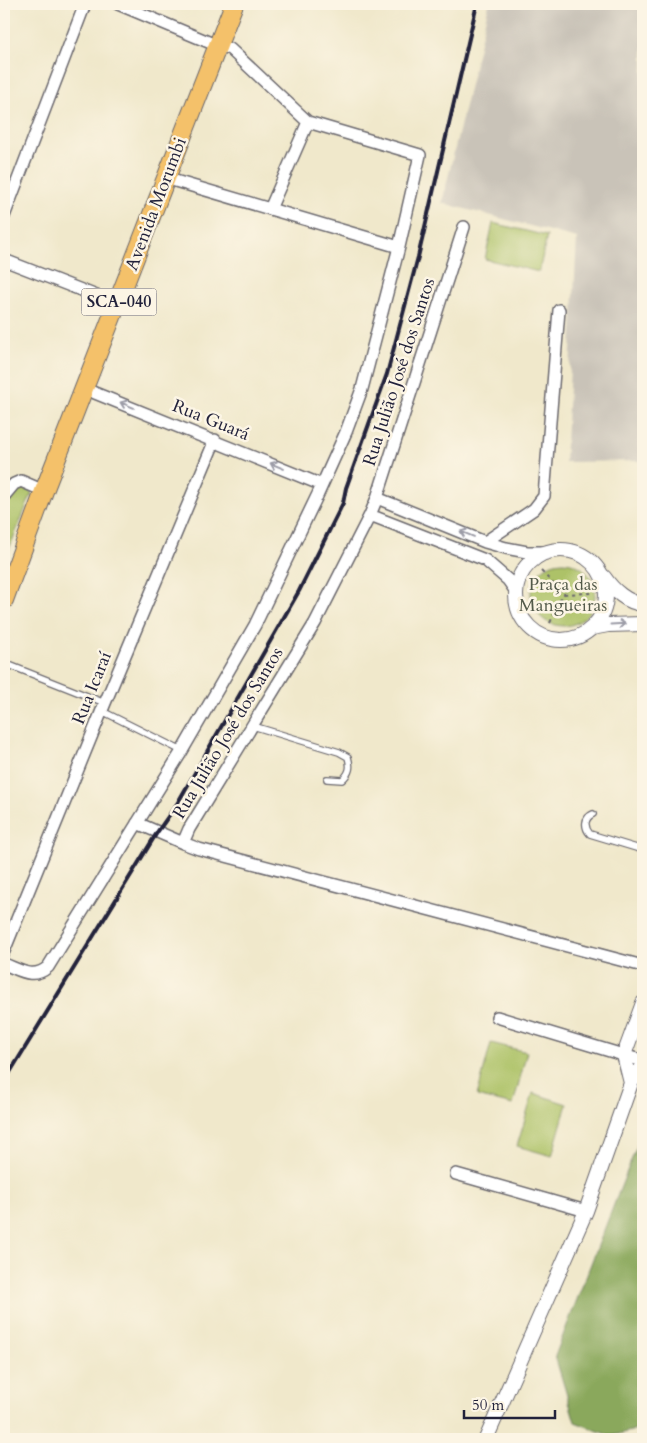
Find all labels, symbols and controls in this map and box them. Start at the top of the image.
street label: Avenida Morumbi [119,134,193,274]
street label: Rua Julião José dos Santos [357,275,441,469]
road number: SCA-040 [82,288,156,316]
street label: Rua Guará [169,393,254,447]
one-way arrow [120,400,135,410]
one-way arrow [270,461,285,471]
one-way arrow [460,529,475,538]
park label: Praça das Mangueiras [519,572,607,618]
one-way arrow [609,620,625,629]
street label: Rua Julião José dos Santos [167,642,289,824]
street label: Rua Icaraí [66,648,118,728]
scale bar [464,1388,556,1420]
text: 50 m [472,1395,504,1415]

